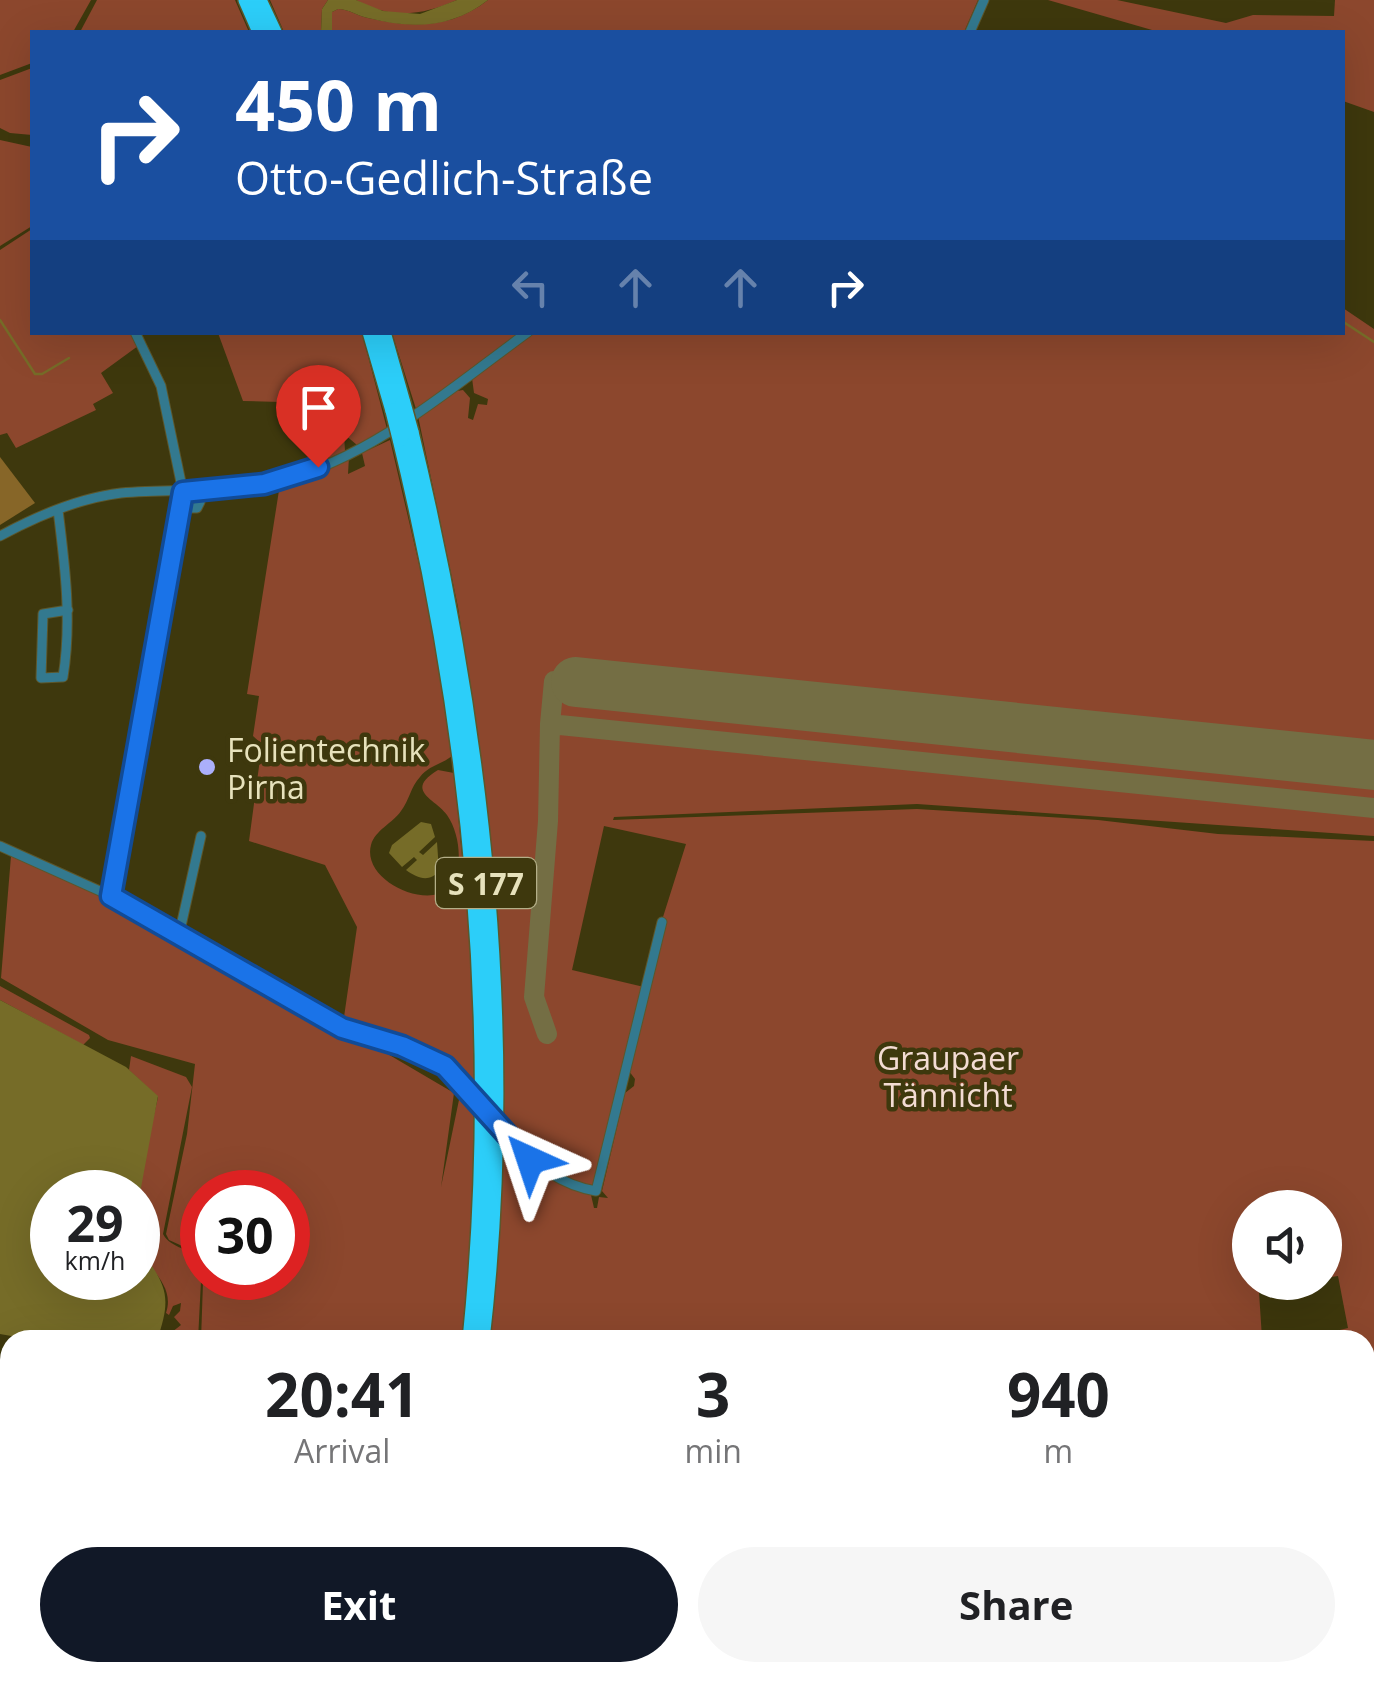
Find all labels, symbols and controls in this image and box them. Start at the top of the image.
text: 450 m [235,56,442,152]
icon: right [70,70,200,200]
text: Otto-Gedlich-Straße [235,147,653,208]
icon: left [503,260,558,315]
icon: ahead [608,260,663,315]
icon: ahead [713,260,768,315]
icon: right [818,260,873,315]
pin [276,365,361,468]
icon: arrive [291,380,346,435]
place label: Folientechnik Pirna [227,728,426,808]
marker: Folientechnik Pirna [196,756,218,778]
road number: S 177 [436,858,536,908]
park label: Graupaer Tännicht [877,1036,1019,1116]
position arrow [478,1108,582,1212]
speed limit sign: 30 [180,1170,310,1300]
text: 29 [66,1189,124,1257]
map controls [1232,1190,1342,1300]
button: sound [1232,1190,1342,1300]
text: km/h [65,1243,125,1277]
text: 20:41 [265,1353,419,1435]
text: 3 [696,1353,730,1435]
text: 940 [1007,1353,1110,1435]
text: Arrival [294,1429,390,1472]
text: min [685,1429,742,1472]
text: m [1044,1429,1073,1472]
button: Exit [40,1547,678,1662]
button: Share [698,1547,1335,1662]

